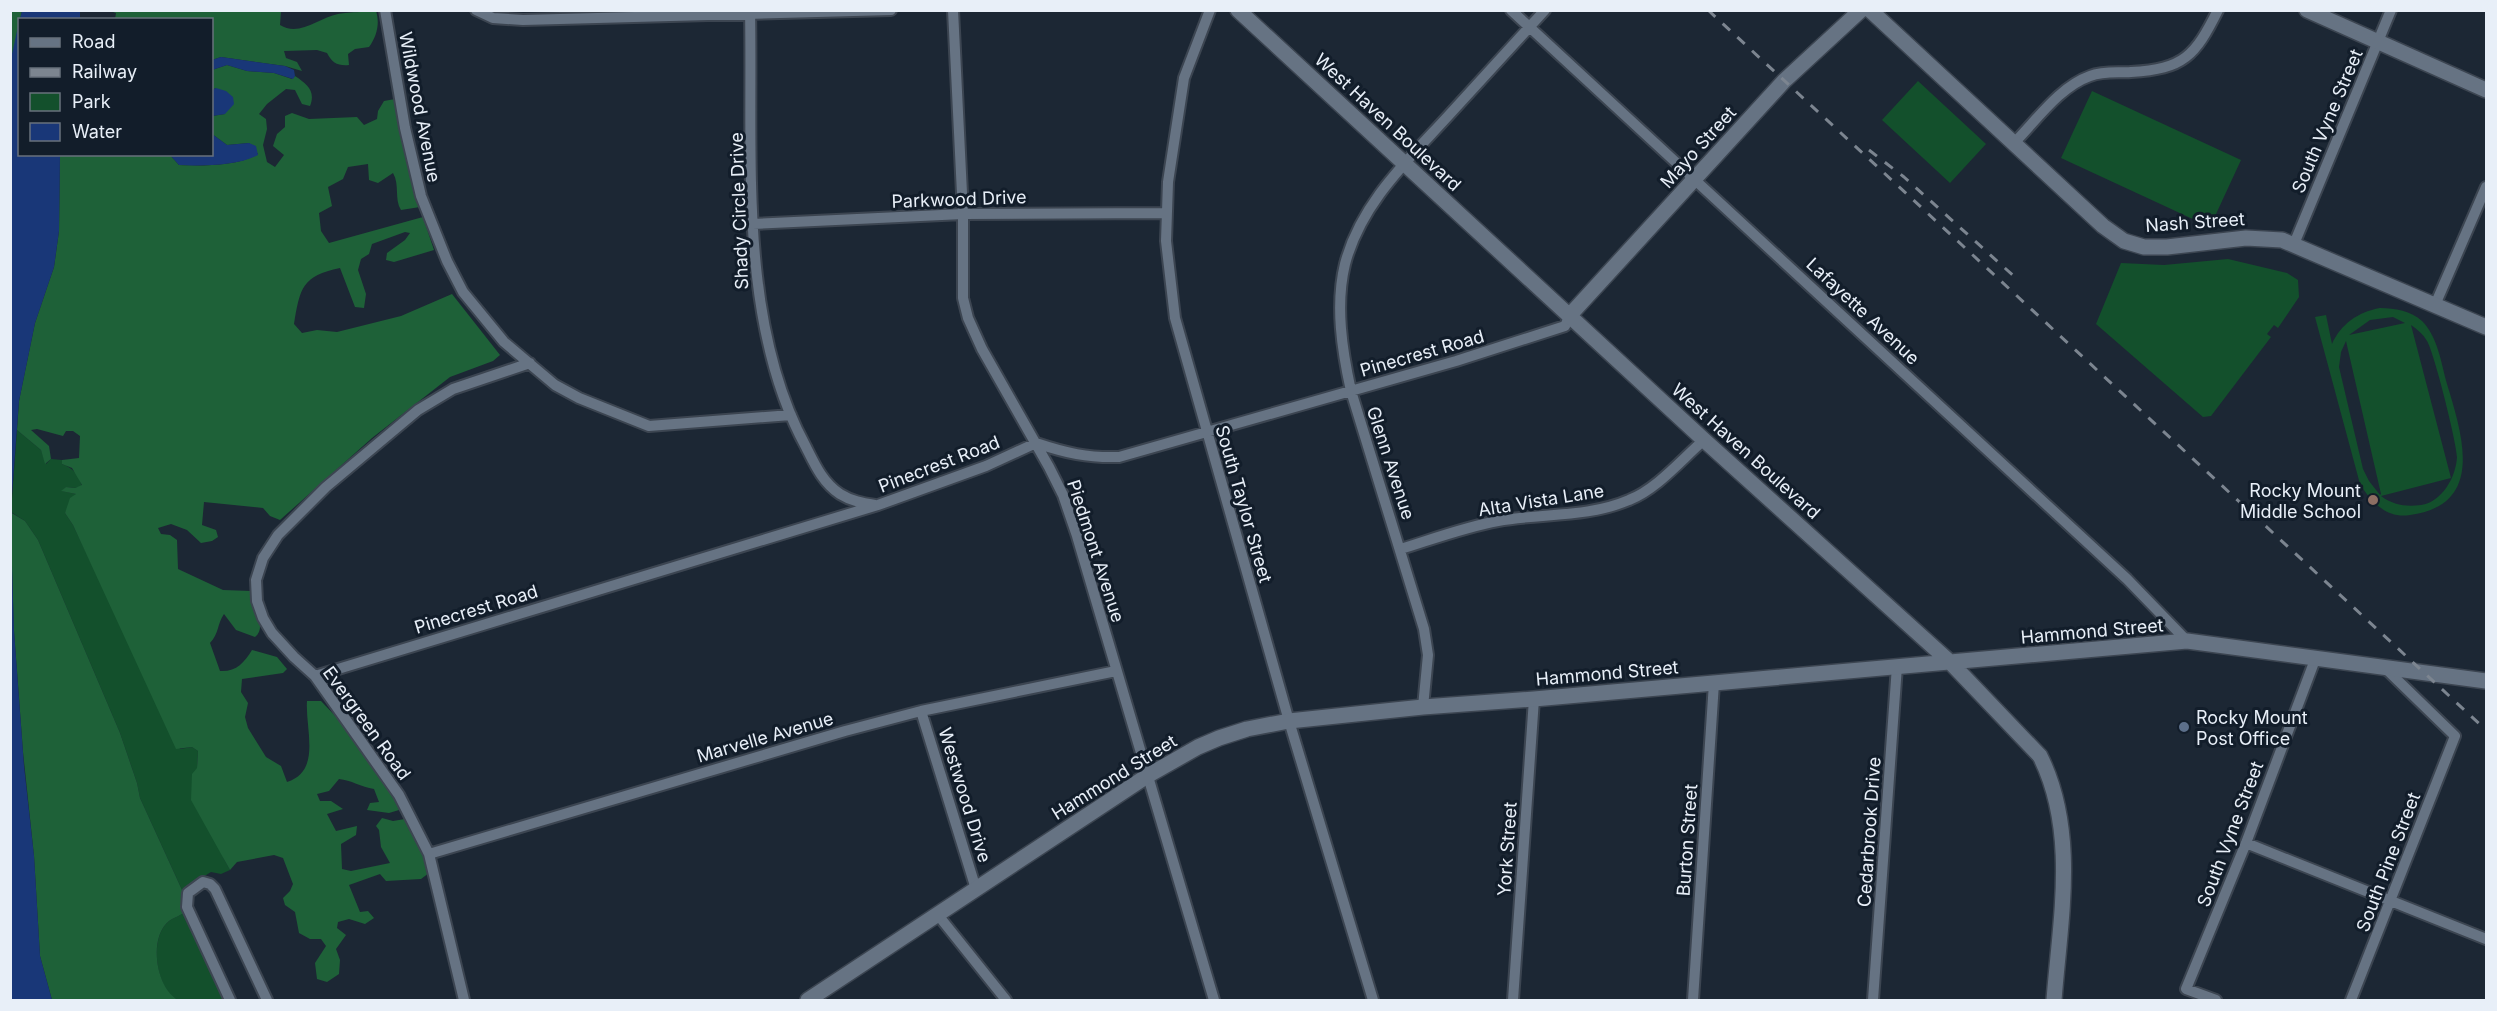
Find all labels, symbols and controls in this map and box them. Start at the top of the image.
legend [18,18,213,156]
street label: Wildwood Avenue [395,30,445,184]
text: Road [72,31,115,52]
street label: South Vyne Street [2287,46,2367,196]
street label: West Haven Boulevard [1311,49,1465,195]
text: Railway [72,61,137,82]
text: Park [72,91,111,112]
street label: Mayo Street [1656,102,1740,192]
text: Water [72,121,122,142]
street label: Shady Circle Drive [726,132,752,290]
street label: Parkwood Drive [891,186,1027,212]
street label: Nash Street [2145,208,2246,236]
street label: Lafayette Avenue [1802,253,1924,369]
street label: Pinecrest Road [1358,325,1486,381]
street label: West Haven Boulevard [1668,379,1824,523]
street label: Glenn Avenue [1363,404,1419,522]
street label: South Taylor Street [1211,423,1277,585]
street label: Pinecrest Road [875,431,1003,497]
street label: Piedmont Avenue [1063,477,1129,625]
street label: Alta Vista Lane [1477,480,1605,520]
place label: Rocky Mount Middle School [2240,480,2361,522]
marker: Rocky Mount Middle School [2366,493,2380,507]
street label: Pinecrest Road [412,580,540,638]
street label: Hammond Street [2020,614,2164,648]
street label: Hammond Street [1535,656,1679,690]
street label: Evergreen Road [319,662,415,784]
street label: Marvelle Avenue [694,707,836,767]
place label: Rocky Mount Post Office [2196,707,2308,749]
marker: Rocky Mount Post Office [2177,720,2191,734]
street label: Westwood Drive [935,725,995,865]
street label: Hammond Street [1048,730,1180,824]
street label: Cedarbrook Drive [1853,756,1885,908]
street label: South Vyne Street [2193,758,2267,910]
street label: Burton Street [1673,783,1701,897]
street label: South Pine Street [2352,789,2424,935]
street label: York Street [1493,801,1521,897]

